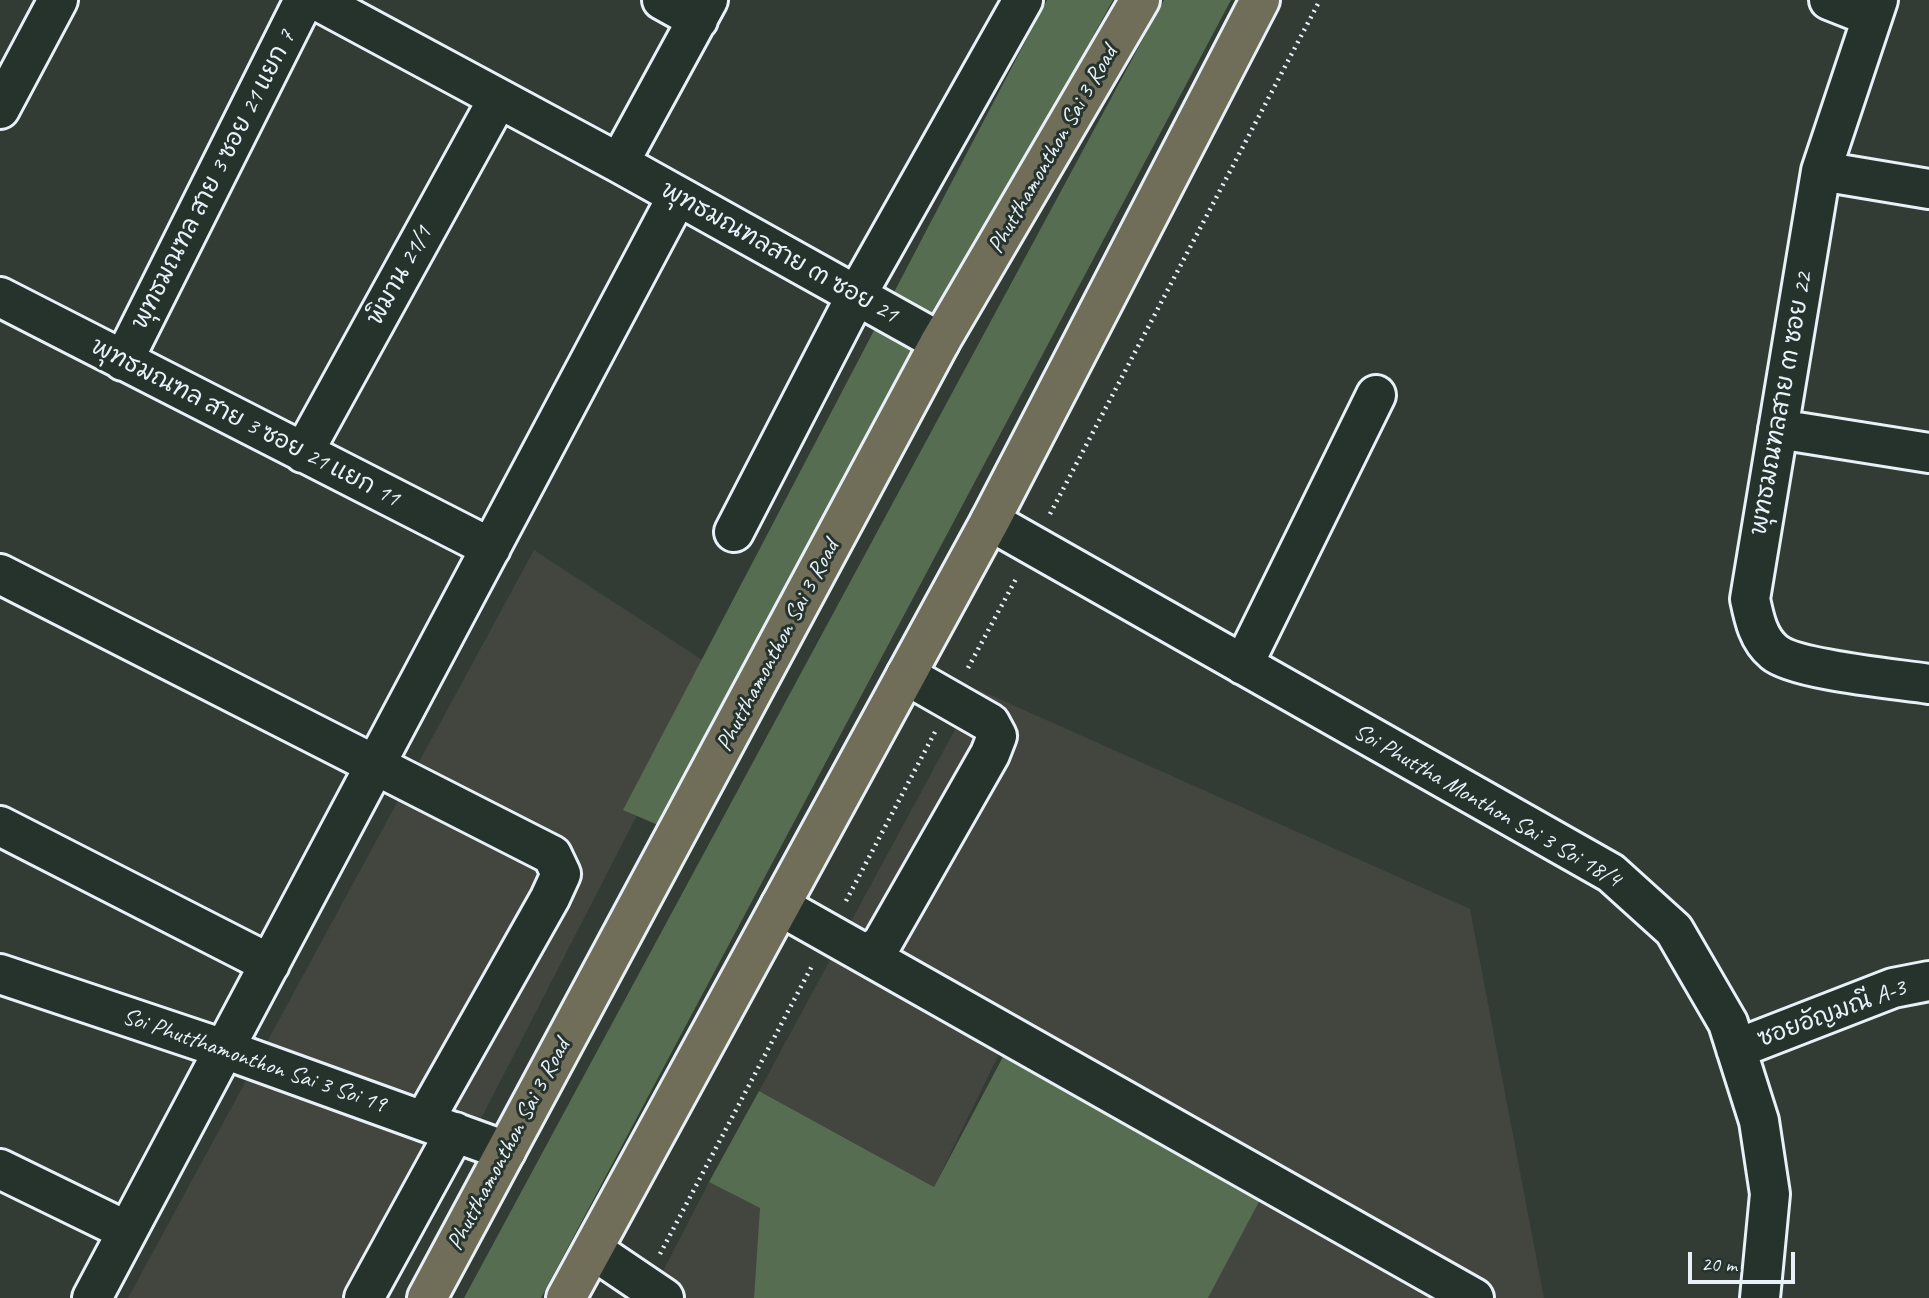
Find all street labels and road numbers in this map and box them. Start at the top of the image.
street label: พุทธมณฑล สาย 3 ซอย 21 แยก 7 [126,26,302,334]
street label: Phutthamonthon Sai 3 Road [982,41,1124,259]
street label: พุทธมณฑลสาย ๓ ซอย 21 [656,176,902,330]
street label: พิมาน 21/1 [361,222,439,330]
street label: พุทธมณฑลสาย ๓ ซอย 22 [1745,270,1819,538]
street label: พุทธมณฑล สาย 3 ซอย 21 แยก 11 [86,332,404,514]
street label: Phutthamonthon Sai 3 Road [710,536,846,756]
street label: Soi Phuttha Monthon Sai 3 Soi 18/4 [1348,718,1626,894]
street label: ซอยอัญมณี A-3 [1754,974,1910,1054]
street label: Soi Phutthamonthon Sai 3 Soi 19 [118,1002,390,1120]
street label: Phutthamonthon Sai 3 Road [441,1035,577,1255]

